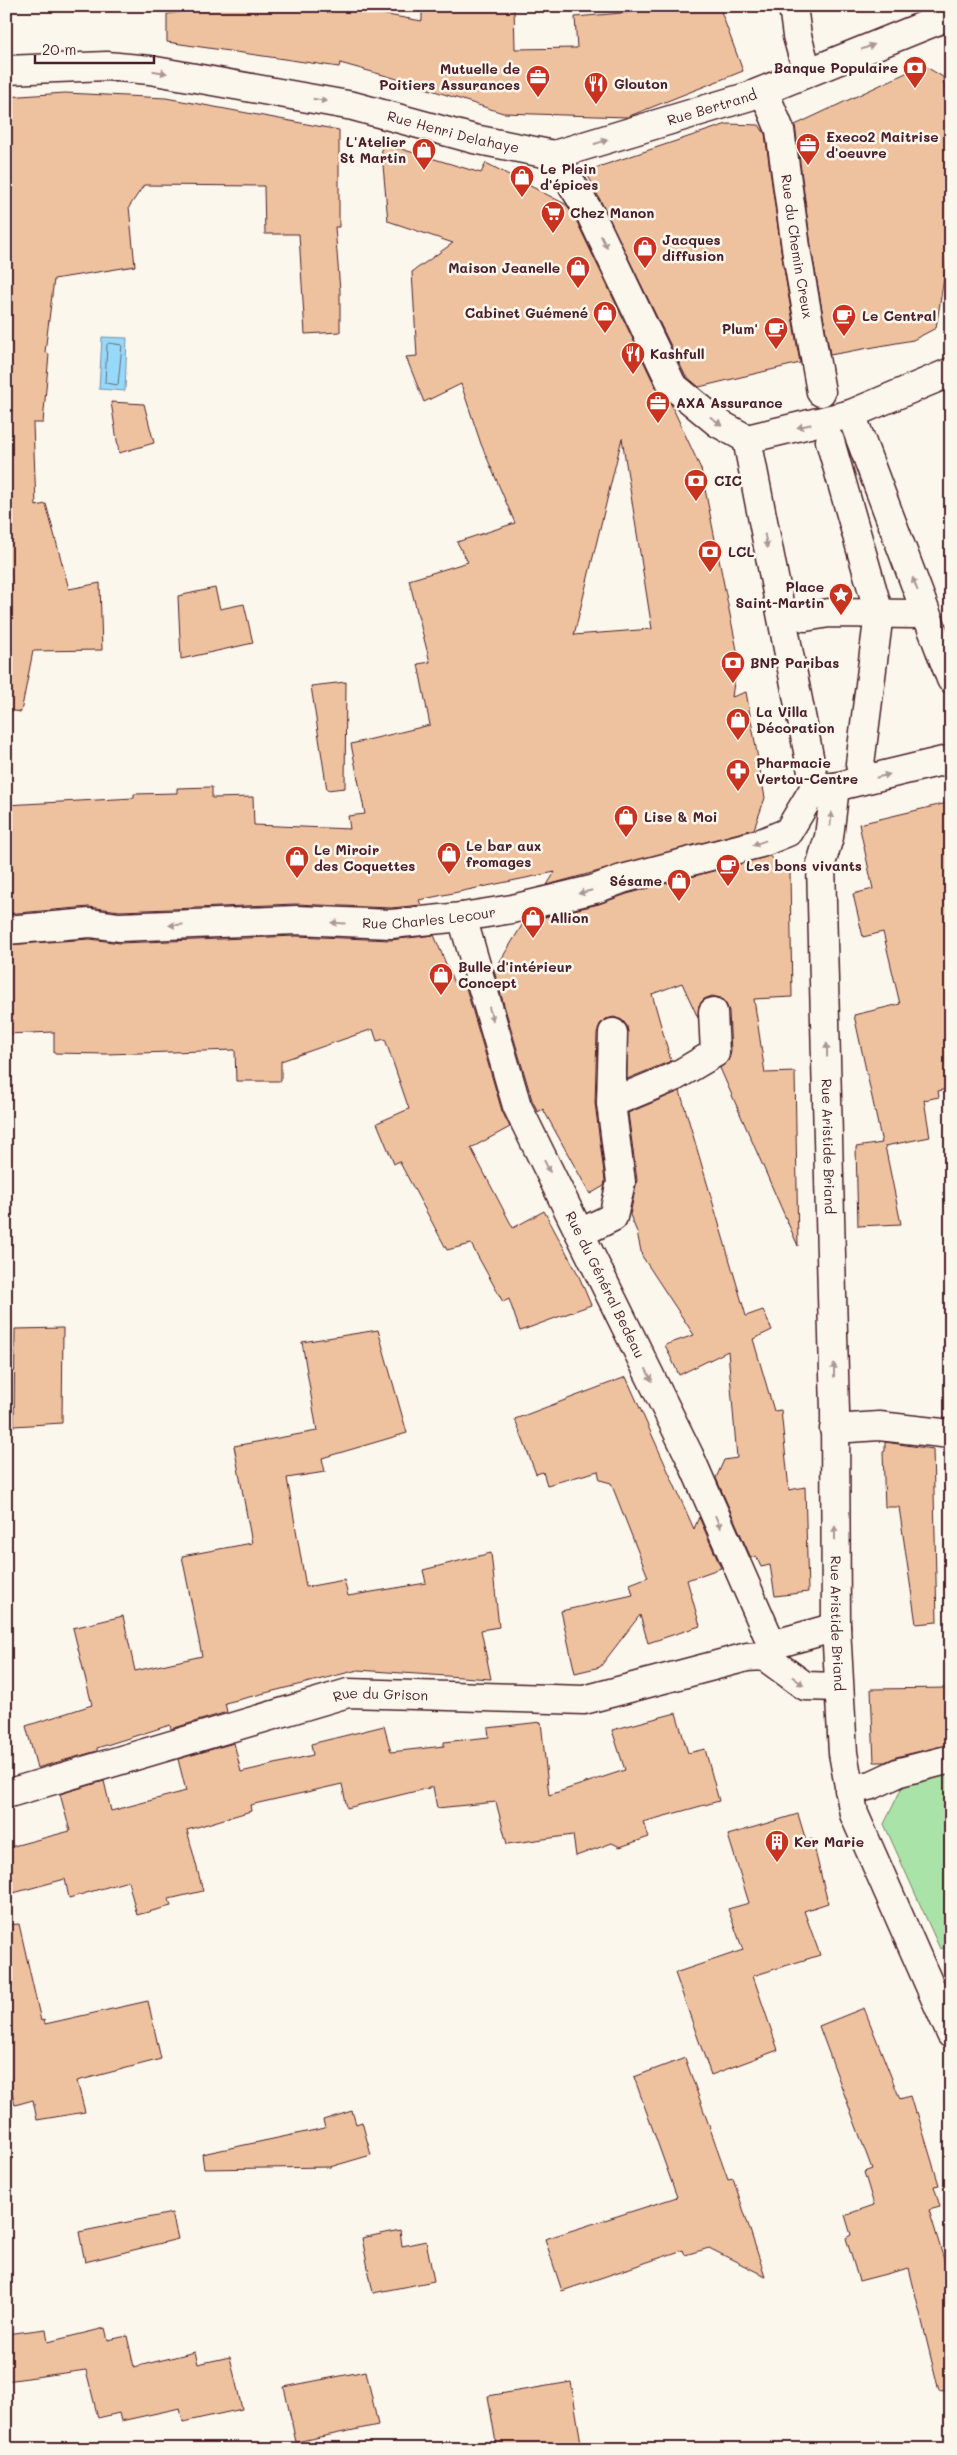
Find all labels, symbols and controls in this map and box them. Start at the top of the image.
scale bar [35,32,154,64]
text: 20 m [42,39,76,59]
one-way arrow [861,43,876,51]
bank icon: Banque Populaire [902,55,928,89]
place label: Banque Populaire [774,58,898,77]
place label: Mutuelle de Poitiers Assurances [379,59,520,94]
office icon: Mutuelle de Poitiers Assurances [525,64,551,98]
one-way arrow [152,68,168,76]
restaurant icon: Glouton [583,71,609,105]
place label: Glouton [614,74,668,93]
street label: Rue Bertrand [665,84,760,129]
one-way arrow [312,96,328,104]
street label: Rue Henri Delahaye [385,106,521,157]
place label: Execo2 Maitrise d'oeuvre [826,127,939,162]
place label: L'Atelier St Martin [340,132,406,167]
office icon: Execo2 Maitrise d'oeuvre [795,132,821,166]
shop icon: L'Atelier St Martin [411,137,437,171]
one-way arrow [593,137,608,145]
place label: Le Plein d'épices [540,159,598,194]
shop icon: Le Plein d'épices [509,164,535,198]
street label: Rue du Chemin Creux [777,173,818,320]
supermarket icon: Chez Manon [540,200,566,234]
place label: Chez Manon [570,203,654,222]
place label: Jacques diffusion [662,230,724,265]
one-way arrow [600,235,608,250]
shop icon: Jacques diffusion [632,235,658,269]
shop icon: Maison Jeanelle [565,255,591,289]
place label: Maison Jeanelle [448,258,560,277]
shop icon: Cabinet Guémené [592,300,618,334]
place label: Cabinet Guémené [465,303,588,322]
cafe icon: Le Central [831,303,857,337]
place label: Le Central [862,306,936,325]
cafe icon: Plum' [763,316,789,350]
place label: Plum' [722,319,758,338]
restaurant icon: Kashfull [620,341,646,375]
place label: Kashfull [650,344,705,363]
office icon: AXA Assurance [645,390,671,424]
place label: AXA Assurance [676,393,783,412]
one-way arrow [709,416,723,426]
one-way arrow [796,422,811,430]
bank icon: CIC [683,468,709,502]
place label: CIC [714,471,742,490]
one-way arrow [762,533,770,549]
bank icon: LCL [697,539,723,573]
place label: LCL [728,542,755,561]
place label: Place Saint-Martin [736,577,824,612]
one-way arrow [911,577,919,591]
place icon: Place Saint-Martin [828,582,854,616]
bank icon: BNP Paribas [720,650,746,684]
place label: BNP Paribas [750,653,839,672]
place label: La Villa Décoration [756,702,835,737]
shop icon: La Villa Décoration [725,707,751,741]
place label: Pharmacie Vertou-Centre [756,753,858,788]
pharmacy icon: Pharmacie Vertou-Centre [725,758,751,792]
one-way arrow [875,772,890,780]
shop icon: Lise & Moi [613,804,639,838]
place label: Lise & Moi [644,807,717,826]
one-way arrow [827,811,835,827]
place label: Le bar aux fromages [466,836,541,871]
one-way arrow [751,839,766,847]
place label: Le Miroir des Coquettes [314,840,415,875]
shop icon: Le bar aux fromages [436,841,462,875]
shop icon: Le Miroir des Coquettes [284,845,310,879]
cafe icon: Les bons vivants [715,853,741,887]
place label: Les bons vivants [746,856,862,875]
shop icon: Sésame [666,868,692,902]
place label: Sésame [610,871,662,890]
one-way arrow [578,888,593,896]
street label: Rue Charles Lecour [362,902,497,933]
shop icon: Allion [520,905,546,939]
place label: Allion [550,908,589,927]
one-way arrow [330,918,346,926]
one-way arrow [168,922,184,930]
place label: Bulle d'intérieur Concept [458,957,572,992]
shop icon: Bulle d'intérieur Concept [428,962,454,996]
one-way arrow [487,1007,495,1022]
one-way arrow [823,1042,831,1058]
street label: Rue Aristide Briand [817,1078,840,1215]
one-way arrow [543,1159,551,1173]
street label: Rue du Général Bedeau [561,1208,650,1361]
one-way arrow [830,1362,838,1378]
one-way arrow [645,1368,653,1382]
one-way arrow [714,1515,722,1529]
one-way arrow [831,1525,839,1541]
street label: Rue Aristide Briand [827,1555,850,1692]
one-way arrow [791,1676,805,1686]
street label: Rue du Grison [330,1683,428,1706]
building icon: Ker Marie [764,1829,790,1863]
place label: Ker Marie [794,1832,864,1851]

